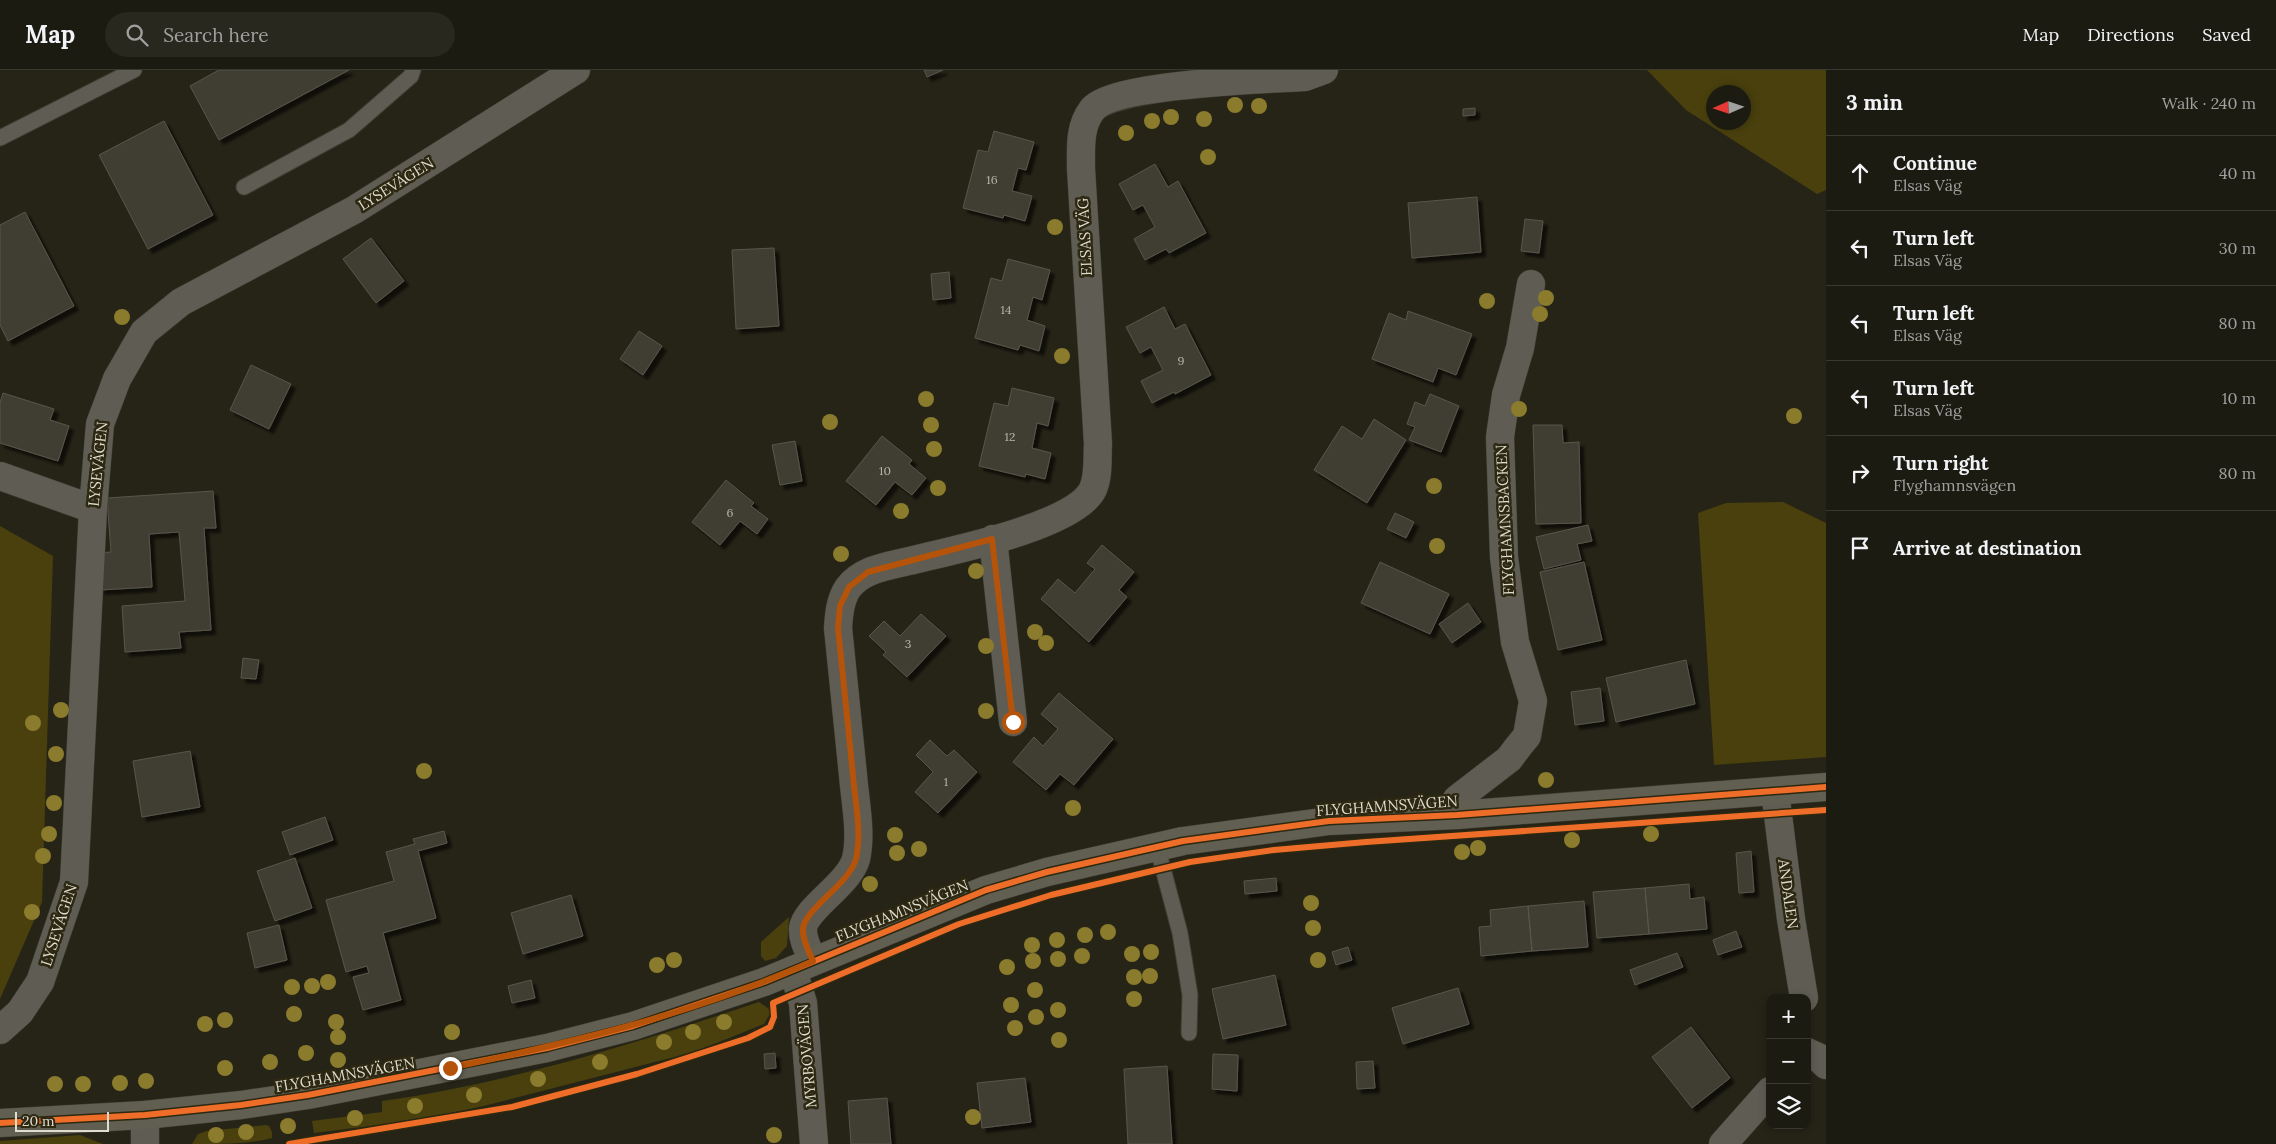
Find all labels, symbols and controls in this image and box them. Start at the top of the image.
search box [105,12,455,57]
text: Map [25,19,75,50]
icon: search [123,21,151,49]
text: Search here [163,23,269,47]
text: Map [2023,23,2059,46]
text: Directions [2087,23,2174,46]
text: Saved [2202,23,2251,46]
north arrow [1706,85,1751,130]
text: 3 min [1846,89,1903,116]
text: Walk · 240 m [2162,93,2256,113]
text: Continue [1893,151,1977,175]
street label: LYSEVÄGEN [354,153,437,214]
icon: ahead [1846,159,1874,187]
text: 40 m [2219,163,2256,183]
house number: 16 [986,172,998,187]
text: Elsas Väg [1893,175,1962,195]
street label: ELSAS VÄG [1073,197,1096,277]
text: Turn left [1893,226,1974,250]
icon: left [1846,234,1874,262]
text: 30 m [2219,238,2256,258]
text: Elsas Väg [1893,250,1962,270]
text: Turn left [1893,301,1974,325]
house number: 14 [1001,302,1012,317]
icon: left [1846,309,1874,337]
text: 80 m [2219,313,2256,333]
text: Elsas Väg [1893,325,1962,345]
house number: 9 [1178,353,1185,368]
text: Turn left [1893,376,1974,400]
icon: left [1846,384,1874,412]
text: 10 m [2222,388,2256,408]
text: Elsas Väg [1893,400,1962,420]
street label: LYSEVÄGEN [84,420,111,507]
house number: 12 [1005,429,1015,444]
street label: FLYGHAMNSBACKEN [1491,444,1518,596]
text: Turn right [1893,451,1989,475]
icon: right [1846,459,1874,487]
house number: 10 [879,463,891,478]
text: 80 m [2219,463,2256,483]
text: Flyghamnsvägen [1893,475,2016,495]
house number: 6 [727,505,734,520]
icon: arrive [1846,534,1874,562]
text: Arrive at destination [1893,536,2082,560]
house number: 3 [905,636,912,651]
route start [1002,711,1025,734]
house number: 1 [944,774,948,789]
street label: FLYGHAMNSVÄGEN [1316,791,1458,820]
street label: ANDALEN [1774,857,1803,930]
street label: FLYGHAMNSVÄGEN [833,875,971,946]
street label: LYSEVÄGEN [36,881,81,968]
map controls [1766,994,1811,1129]
button: + [1766,994,1811,1039]
street label: MYRBOVÄGEN [792,1003,821,1109]
button: − [1766,1039,1811,1084]
street label: FLYGHAMNSVÄGEN [273,1053,416,1096]
route end [439,1057,462,1080]
button: layers [1766,1084,1811,1129]
scale bar [15,1109,109,1132]
text: 20 m [22,1112,54,1130]

